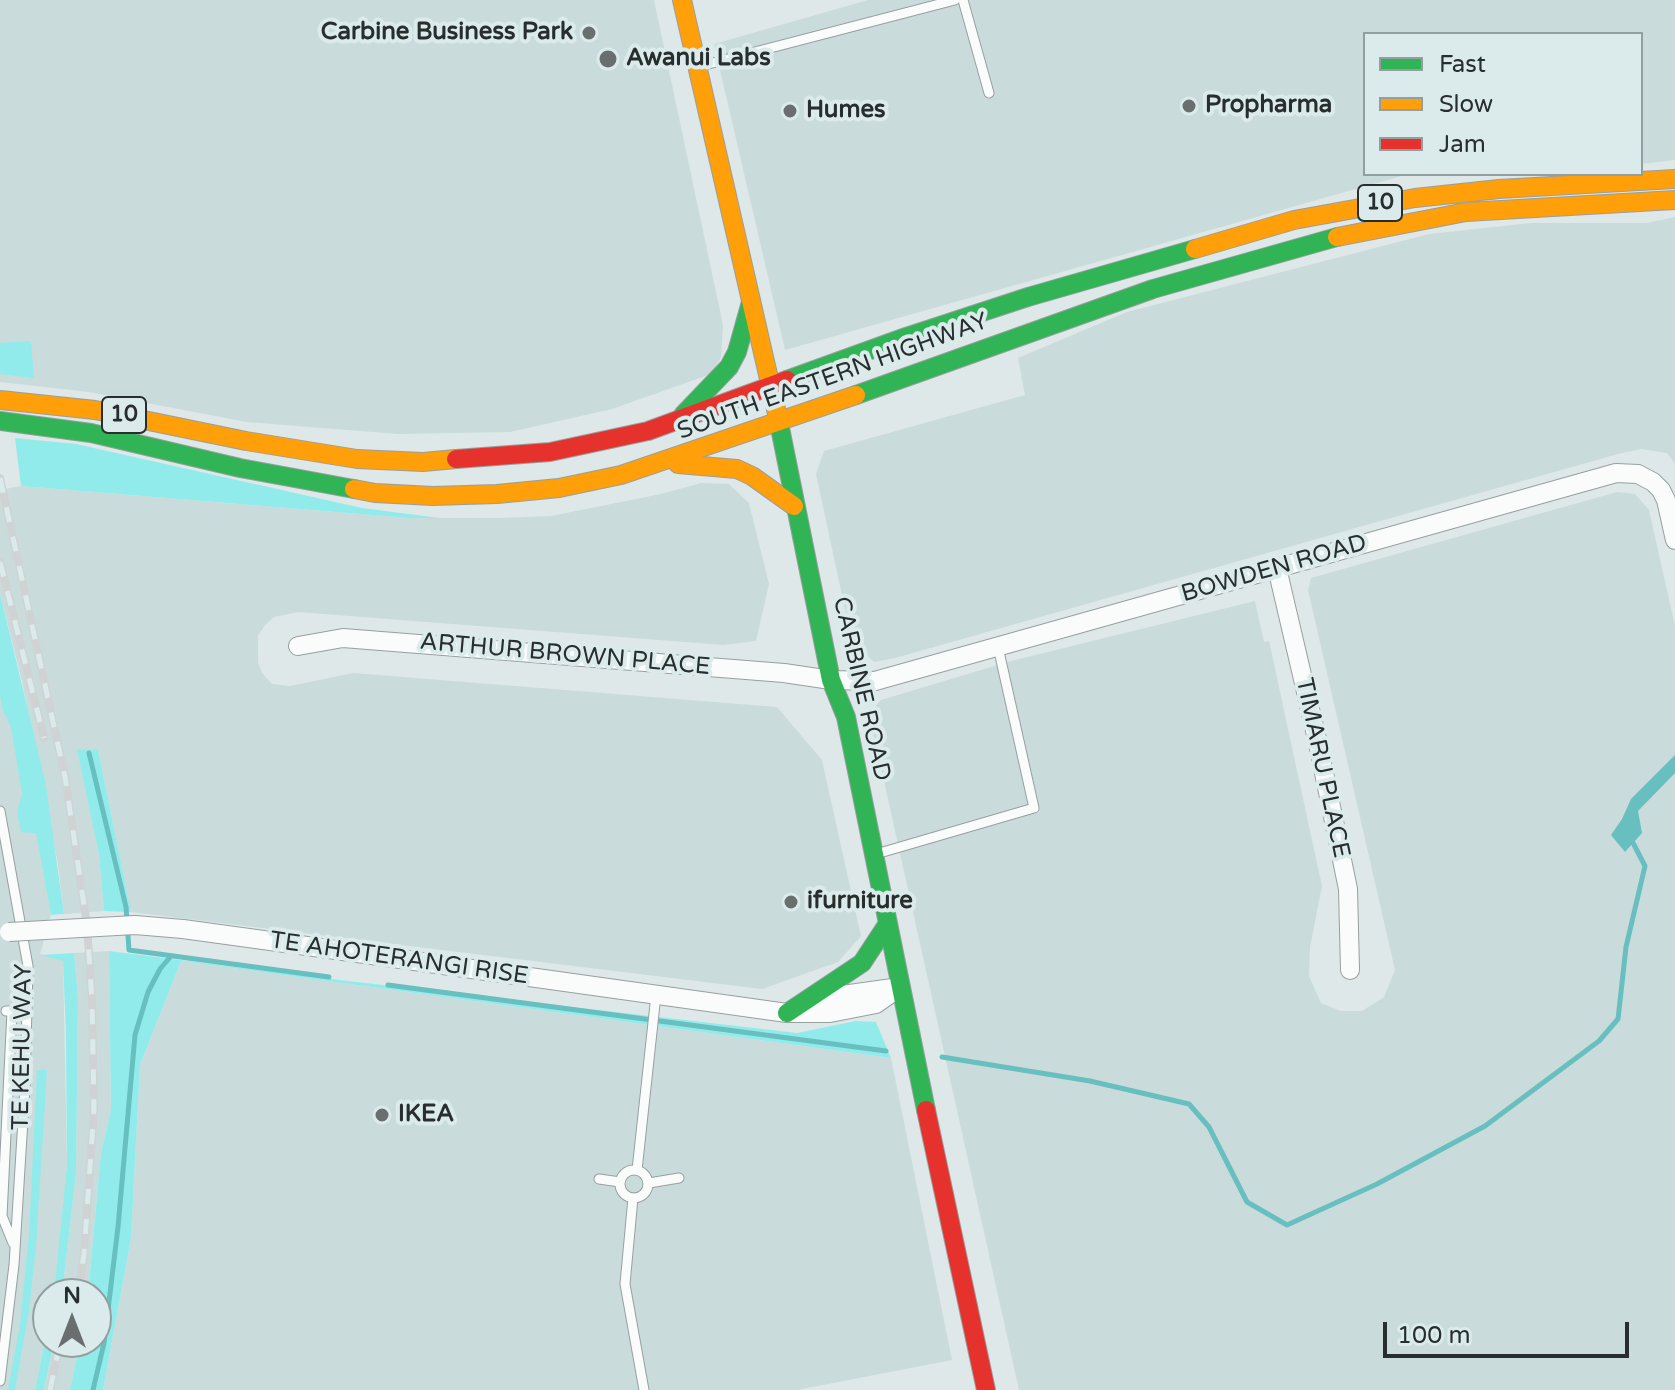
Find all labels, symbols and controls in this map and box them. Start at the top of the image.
place label: Carbine Business Park [321,19,573,47]
marker: Carbine Business Park [580,24,598,42]
legend [1363,32,1643,176]
place label: Awanui Labs [626,45,771,73]
marker: Awanui Labs [597,48,619,70]
text: Fast [1439,50,1486,79]
text: Slow [1439,90,1493,119]
place label: Propharma [1205,92,1332,120]
place label: Humes [806,97,886,125]
marker: Propharma [1180,97,1198,115]
marker: Humes [781,102,799,120]
text: Jam [1439,130,1486,159]
road number: 10 [1358,185,1402,221]
street label: SOUTH EASTERN HIGHWAY [674,307,992,447]
road number: 10 [102,397,146,433]
street label: BOWDEN ROAD [1178,529,1370,609]
street label: CARBINE ROAD [826,594,896,784]
street label: ARTHUR BROWN PLACE [419,628,711,682]
street label: TIMARU PLACE [1289,675,1355,861]
place label: ifurniture [807,888,913,916]
marker: ifurniture [782,893,800,911]
street label: TE AHOTERANGI RISE [268,927,530,991]
street label: TE KEHU WAY [7,964,39,1130]
place label: IKEA [398,1101,454,1129]
marker: IKEA [373,1106,391,1124]
north arrow [32,1278,112,1358]
text: N [63,1283,81,1309]
scale bar [1387,1306,1633,1356]
text: 100 m [1397,1321,1471,1350]

